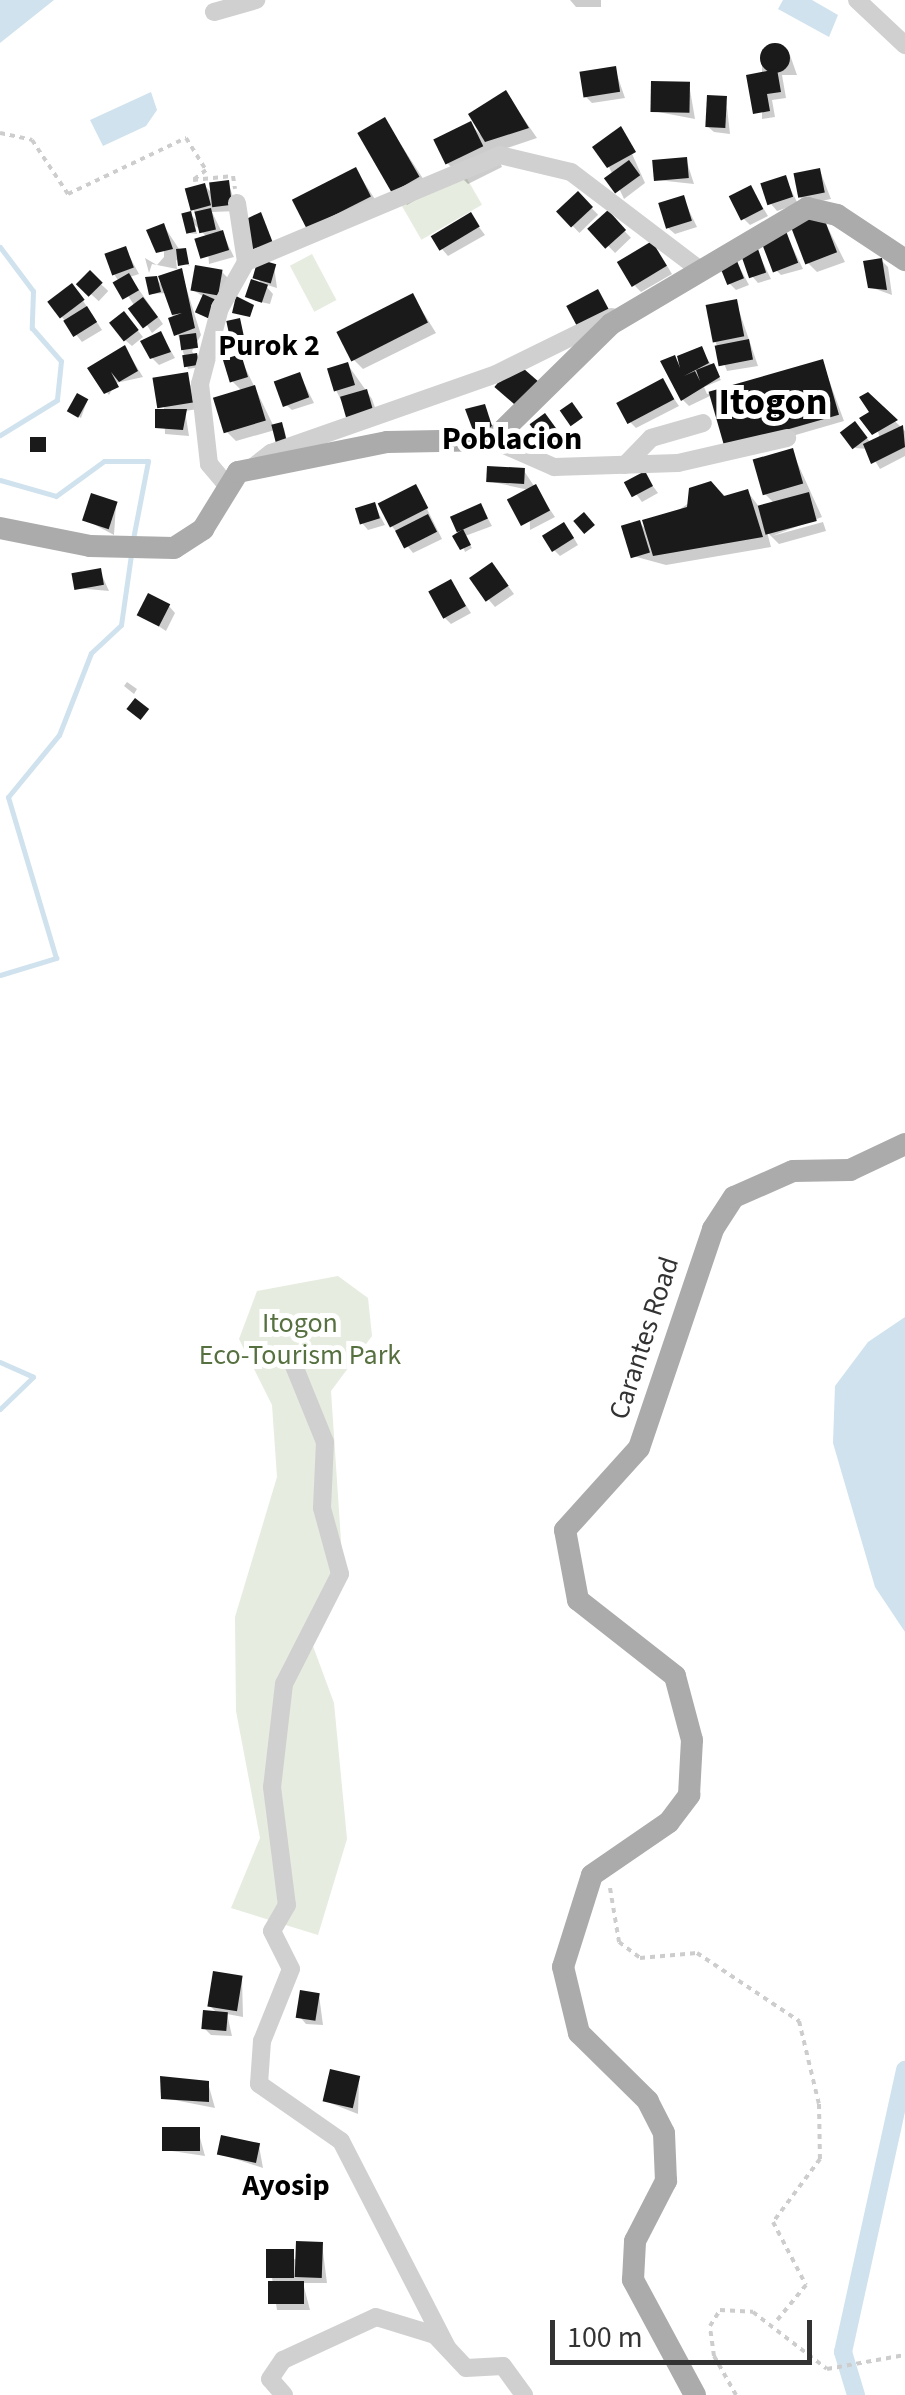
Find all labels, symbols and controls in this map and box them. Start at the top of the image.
district label: Purok 2 [218,328,320,364]
district label: Itogon [719,380,827,426]
district label: Poblacion [442,420,582,458]
street label: Carantes Road [602,1252,686,1424]
park label: Itogon Eco-Tourism Park [199,1306,401,1372]
district label: Ayosip [242,2168,330,2204]
scale bar [555,2300,818,2362]
text: 100 m [567,2316,643,2359]

